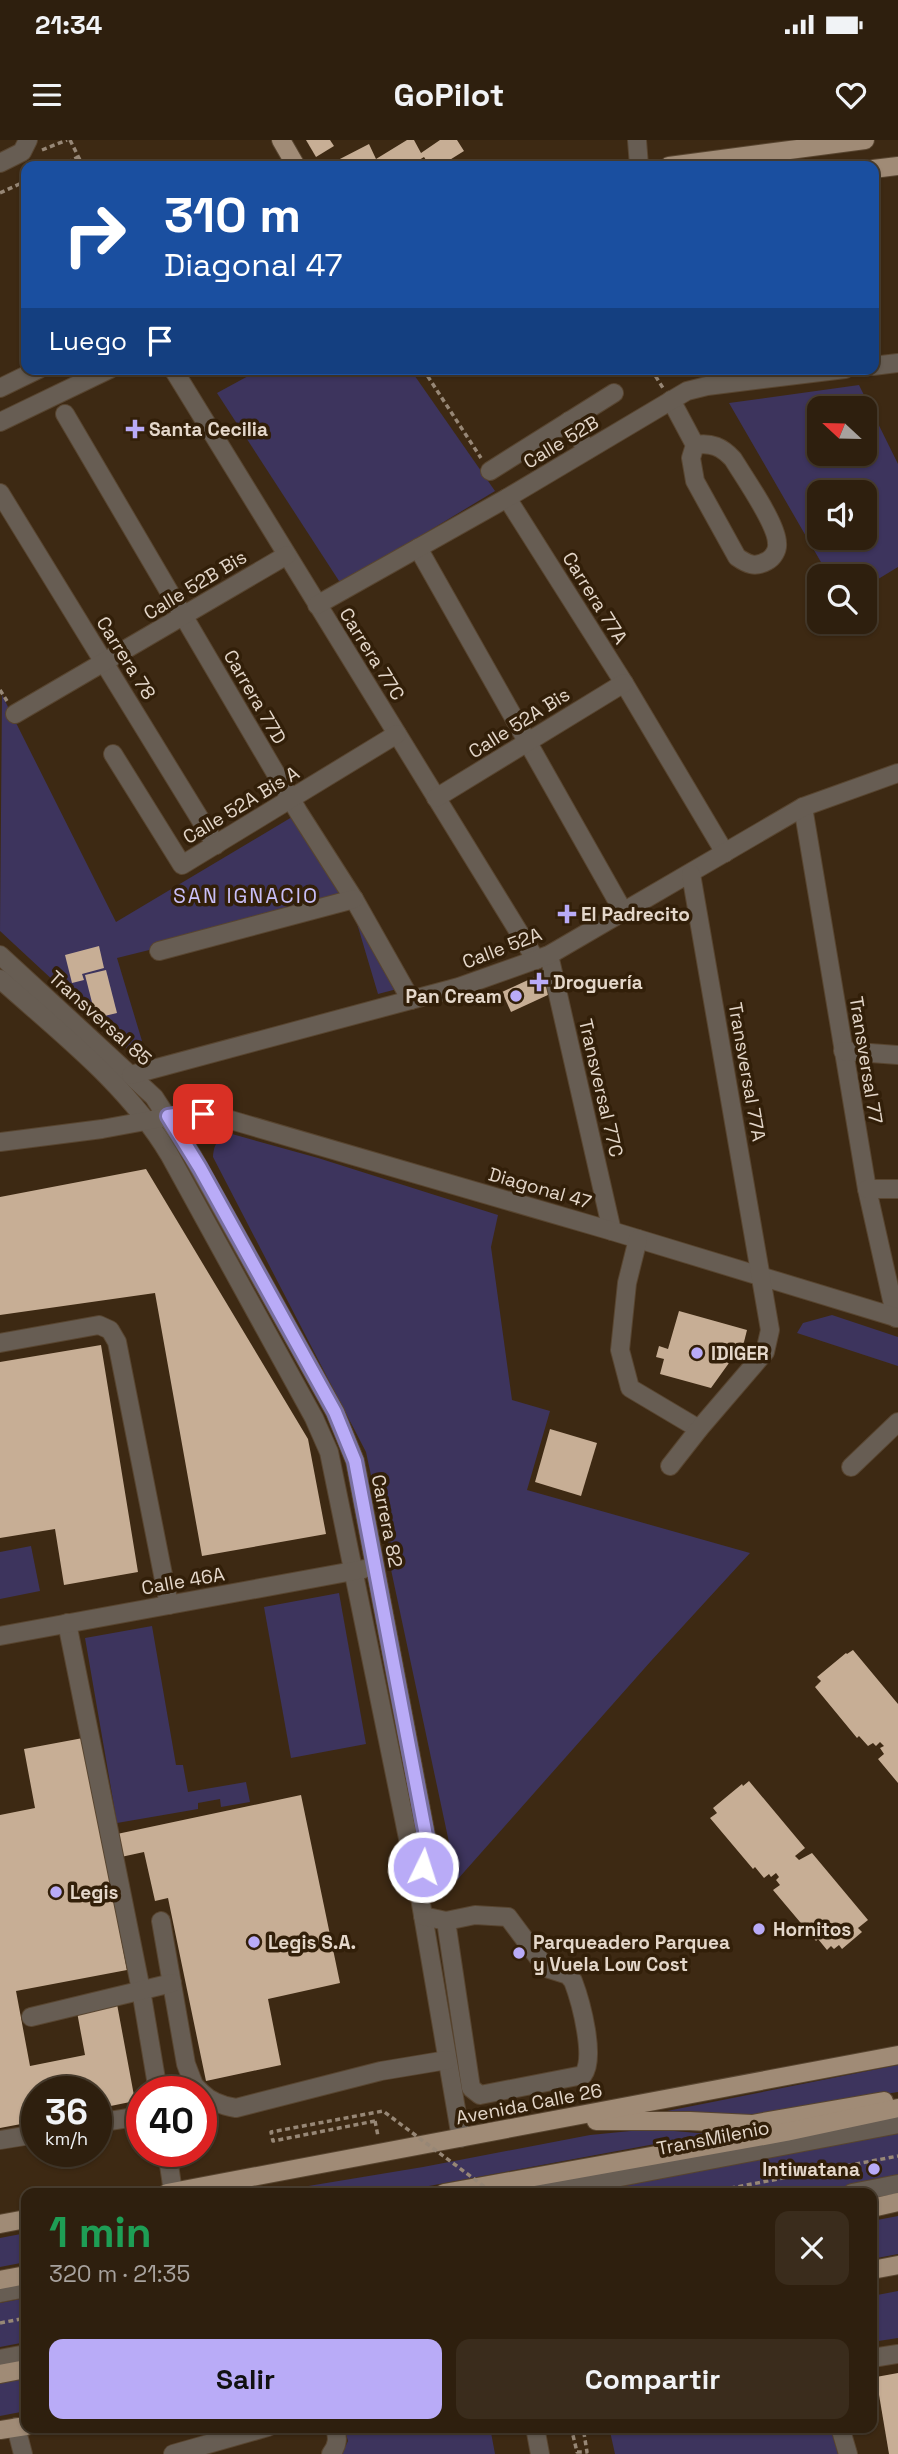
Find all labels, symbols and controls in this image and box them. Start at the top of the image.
text: 21:34 [35,8,102,42]
text: GoPilot [394,75,504,115]
icon: menu [28,76,66,114]
icon: heart [832,76,870,114]
text: 310 m [164,184,301,246]
icon: right [49,189,140,280]
text: Diagonal 47 [164,245,342,285]
icon: arrive [141,322,179,360]
text: Luego [49,324,127,358]
north arrow [807,396,877,466]
map controls [807,396,877,634]
street label: Calle 52B [519,410,603,474]
place label: Santa Cecilia [149,417,268,442]
marker: Santa Cecilia [127,421,143,437]
button: sound [807,480,877,550]
street label: Calle 52B Bis [139,544,251,626]
street label: Carrera 77A [557,547,633,649]
button: search [807,564,877,634]
street label: Carrera 77C [334,603,410,705]
street label: Carrera 78 [91,612,161,704]
street label: Carrera 77D [218,645,292,749]
street label: Calle 52A Bis [464,682,574,764]
street label: Calle 52A Bis A [178,760,304,850]
district label: SAN IGNACIO [173,882,319,909]
place label: El Padrecito [581,902,690,927]
marker: El Padrecito [559,906,575,922]
street label: Calle 52A [459,921,545,975]
street label: Transversal 85 [43,965,157,1071]
place label: Droguería [553,970,643,995]
marker: Droguería [531,974,547,990]
place label: Pan Cream [406,984,502,1009]
marker: Pan Cream [508,988,524,1004]
street label: Transversal 77 [844,994,888,1126]
street label: Transversal 77A [722,1001,772,1143]
street label: Transversal 77C [573,1017,629,1159]
pin [173,1084,233,1144]
icon: arrive [184,1095,222,1133]
street label: Diagonal 47 [486,1161,595,1215]
place label: IDIGER [711,1341,769,1366]
marker: IDIGER [689,1345,705,1361]
street label: Carrera 82 [366,1472,408,1570]
street label: Calle 46A [139,1561,227,1601]
position arrow [386,1830,460,1904]
place label: Legis [70,1880,118,1905]
marker: Legis [48,1884,64,1900]
place label: Hornitos [773,1917,851,1942]
marker: Hornitos [751,1921,767,1937]
place label: Legis S.A. [268,1930,356,1955]
place label: Parqueadero Parquea y Vuela Low Cost [533,1930,730,1977]
marker: Legis S.A. [246,1934,262,1950]
marker: Parqueadero Parquea y Vuela Low Cost [511,1945,527,1961]
speed limit sign: 40 [126,2076,217,2167]
street label: Avenida Calle 26 [454,2078,604,2130]
text: 36 [45,2090,88,2134]
street label: TransMilenio [655,2115,771,2161]
text: km/h [45,2127,88,2150]
place label: Intiwatana [762,2157,860,2182]
marker: Intiwatana [866,2161,882,2177]
text: 1 min [49,2206,152,2259]
button: close [775,2211,849,2285]
text: 320 m · 21:35 [49,2259,190,2289]
button: Salir [49,2339,442,2419]
button: Compartir [456,2339,849,2419]

